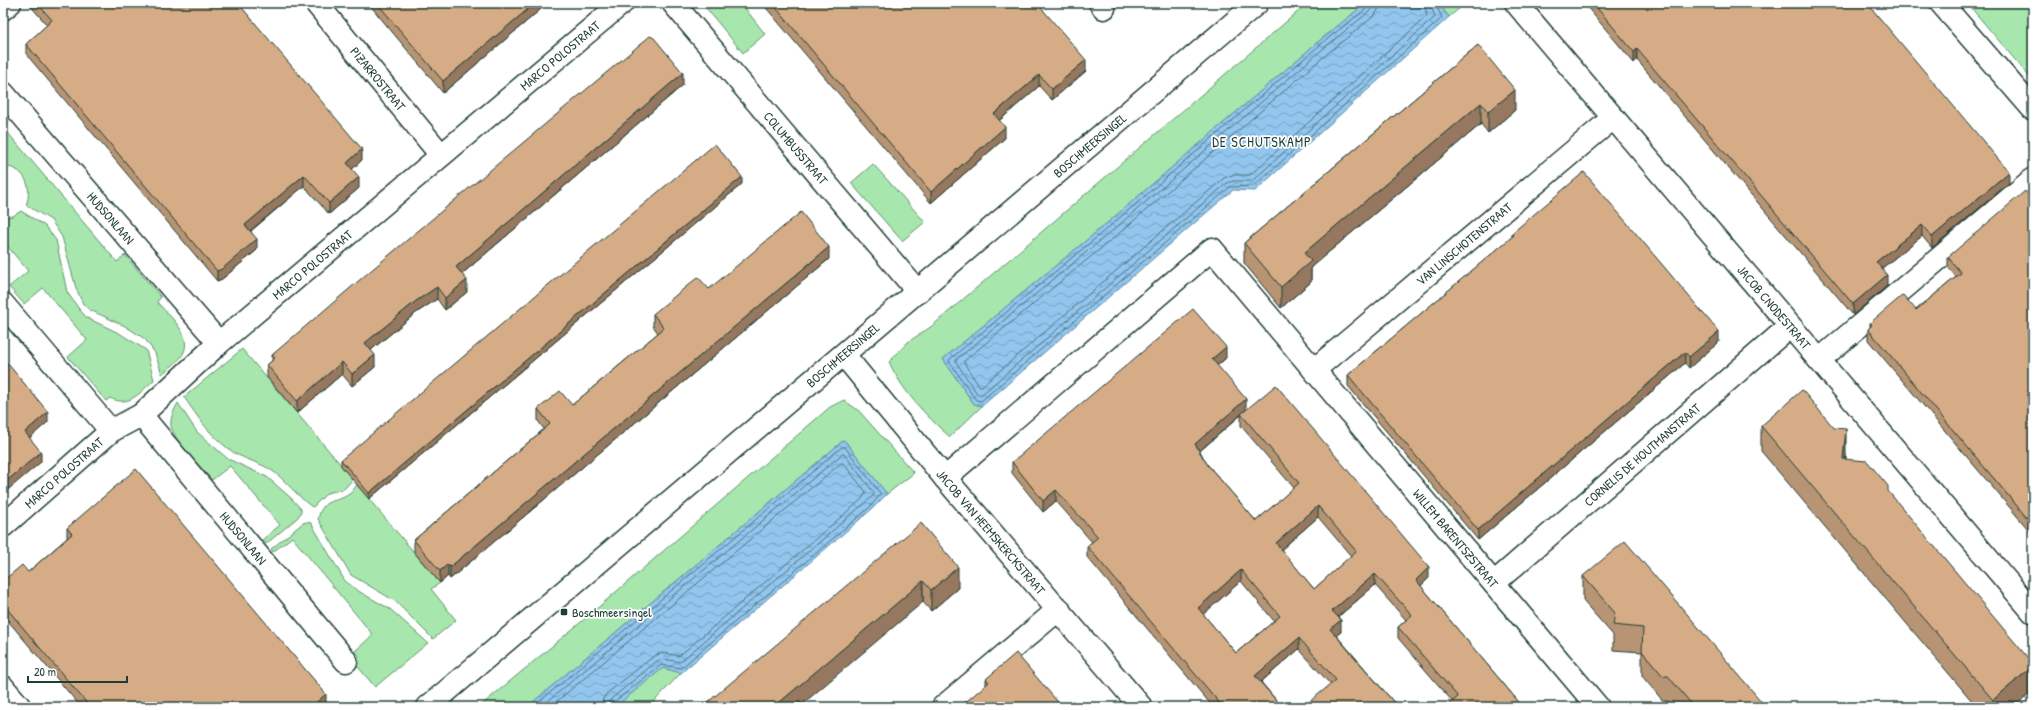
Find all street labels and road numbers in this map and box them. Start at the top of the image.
street label: MARCO POLOSTRAAT [516,16,605,94]
street label: PIZARROSTRAAT [346,43,411,115]
street label: COLUMBUSSTRAAT [760,108,833,189]
street label: BOSCHMEERSINGEL [1049,109,1130,181]
street label: HUDSONLAAN [83,188,139,248]
street label: VAN LINSCHOTENSTRAAT [1412,197,1516,289]
street label: MARCO POLOSTRAAT [268,225,357,303]
street label: JACOB CNODESTRAAT [1733,261,1816,354]
street label: BOSCHMEERSINGEL [802,318,883,391]
street label: CORNELIS DE HOUTMANSTRAAT [1580,398,1705,510]
street label: MARCO POLOSTRAAT [20,432,108,512]
street label: JACOB VAN HEEMSKERCKSTRAAT [932,466,1050,599]
street label: WILLEM BARENTSZSTRAAT [1409,485,1503,592]
street label: HUDSONLAAN [216,508,271,568]

